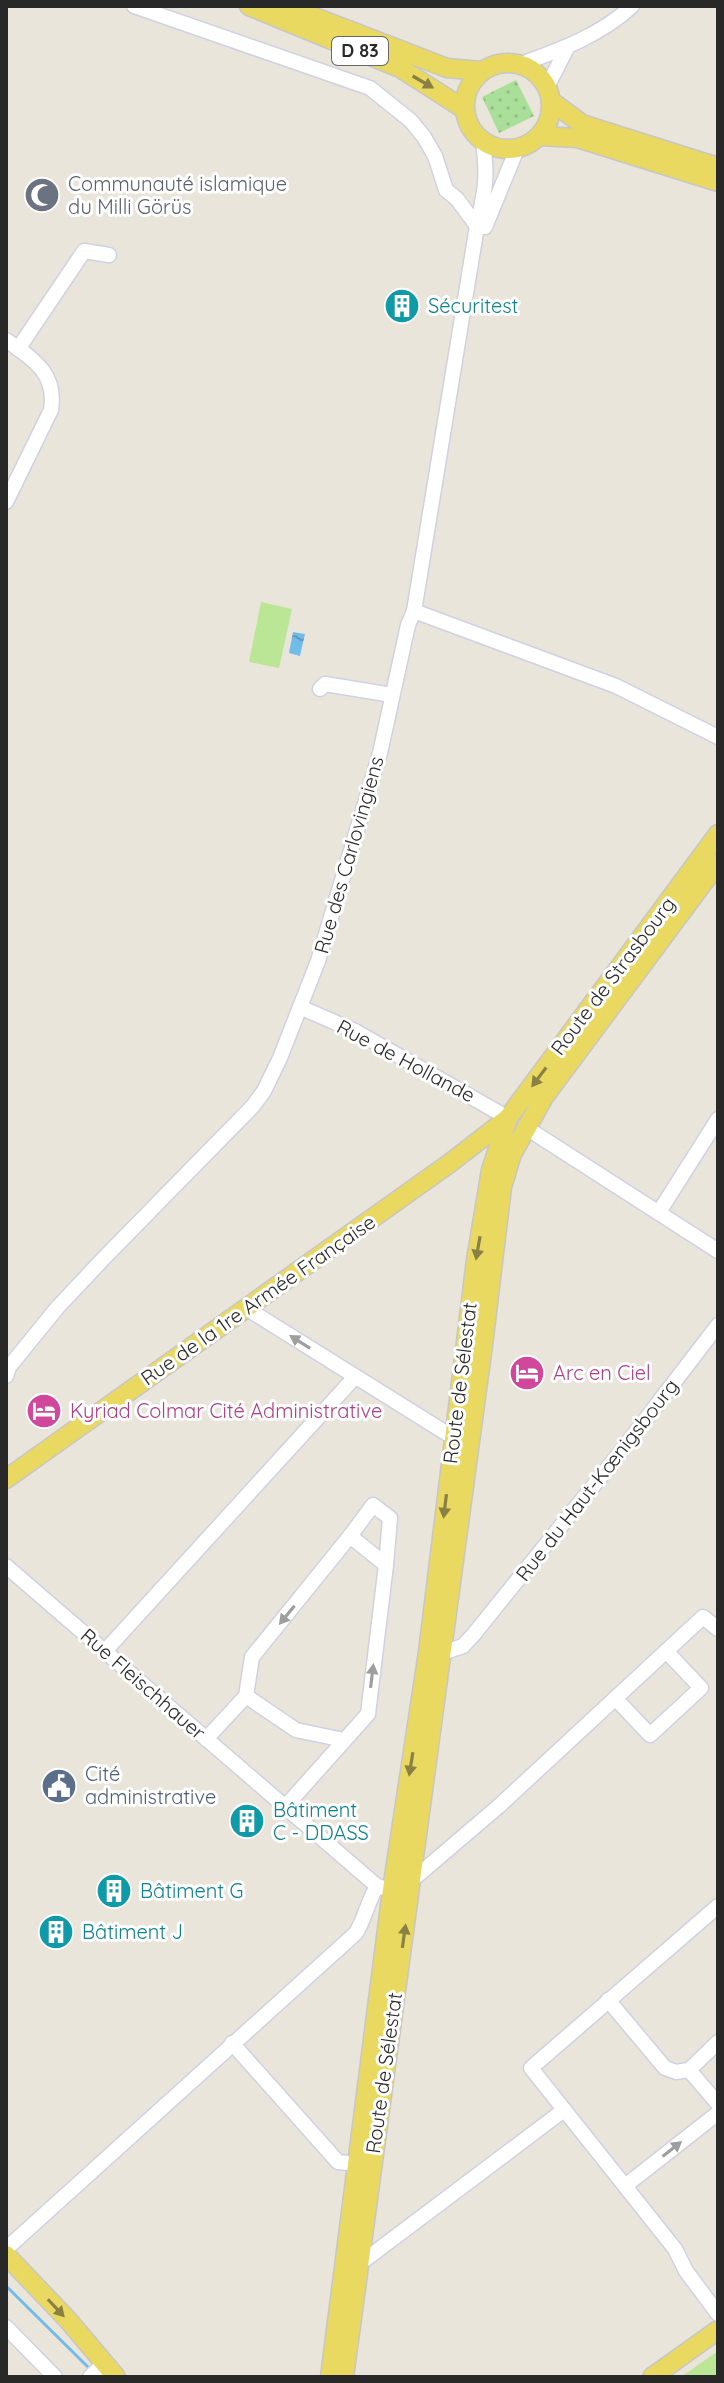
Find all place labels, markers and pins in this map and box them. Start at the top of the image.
place label: Communauté islamique du Milli Görüs [68,171,287,219]
mosque icon: Communauté islamique du Milli Görüs [23,176,61,214]
building icon: Sécuritest [383,287,421,325]
place label: Sécuritest [428,293,519,318]
hotel icon: Arc en Ciel [508,1354,546,1392]
place label: Arc en Ciel [553,1360,651,1385]
hotel icon: Kyriad Colmar Cité Administrative [25,1392,63,1430]
place label: Kyriad Colmar Cité Administrative [70,1398,382,1423]
place label: Cité administrative [85,1761,216,1809]
public building icon: Cité administrative [40,1767,78,1805]
place label: Bâtiment C - DDASS [273,1797,369,1845]
building icon: Bâtiment C - DDASS [228,1802,266,1840]
building icon: Bâtiment G [95,1872,133,1910]
place label: Bâtiment G [140,1878,243,1903]
building icon: Bâtiment J [37,1913,75,1951]
place label: Bâtiment J [82,1919,183,1944]

